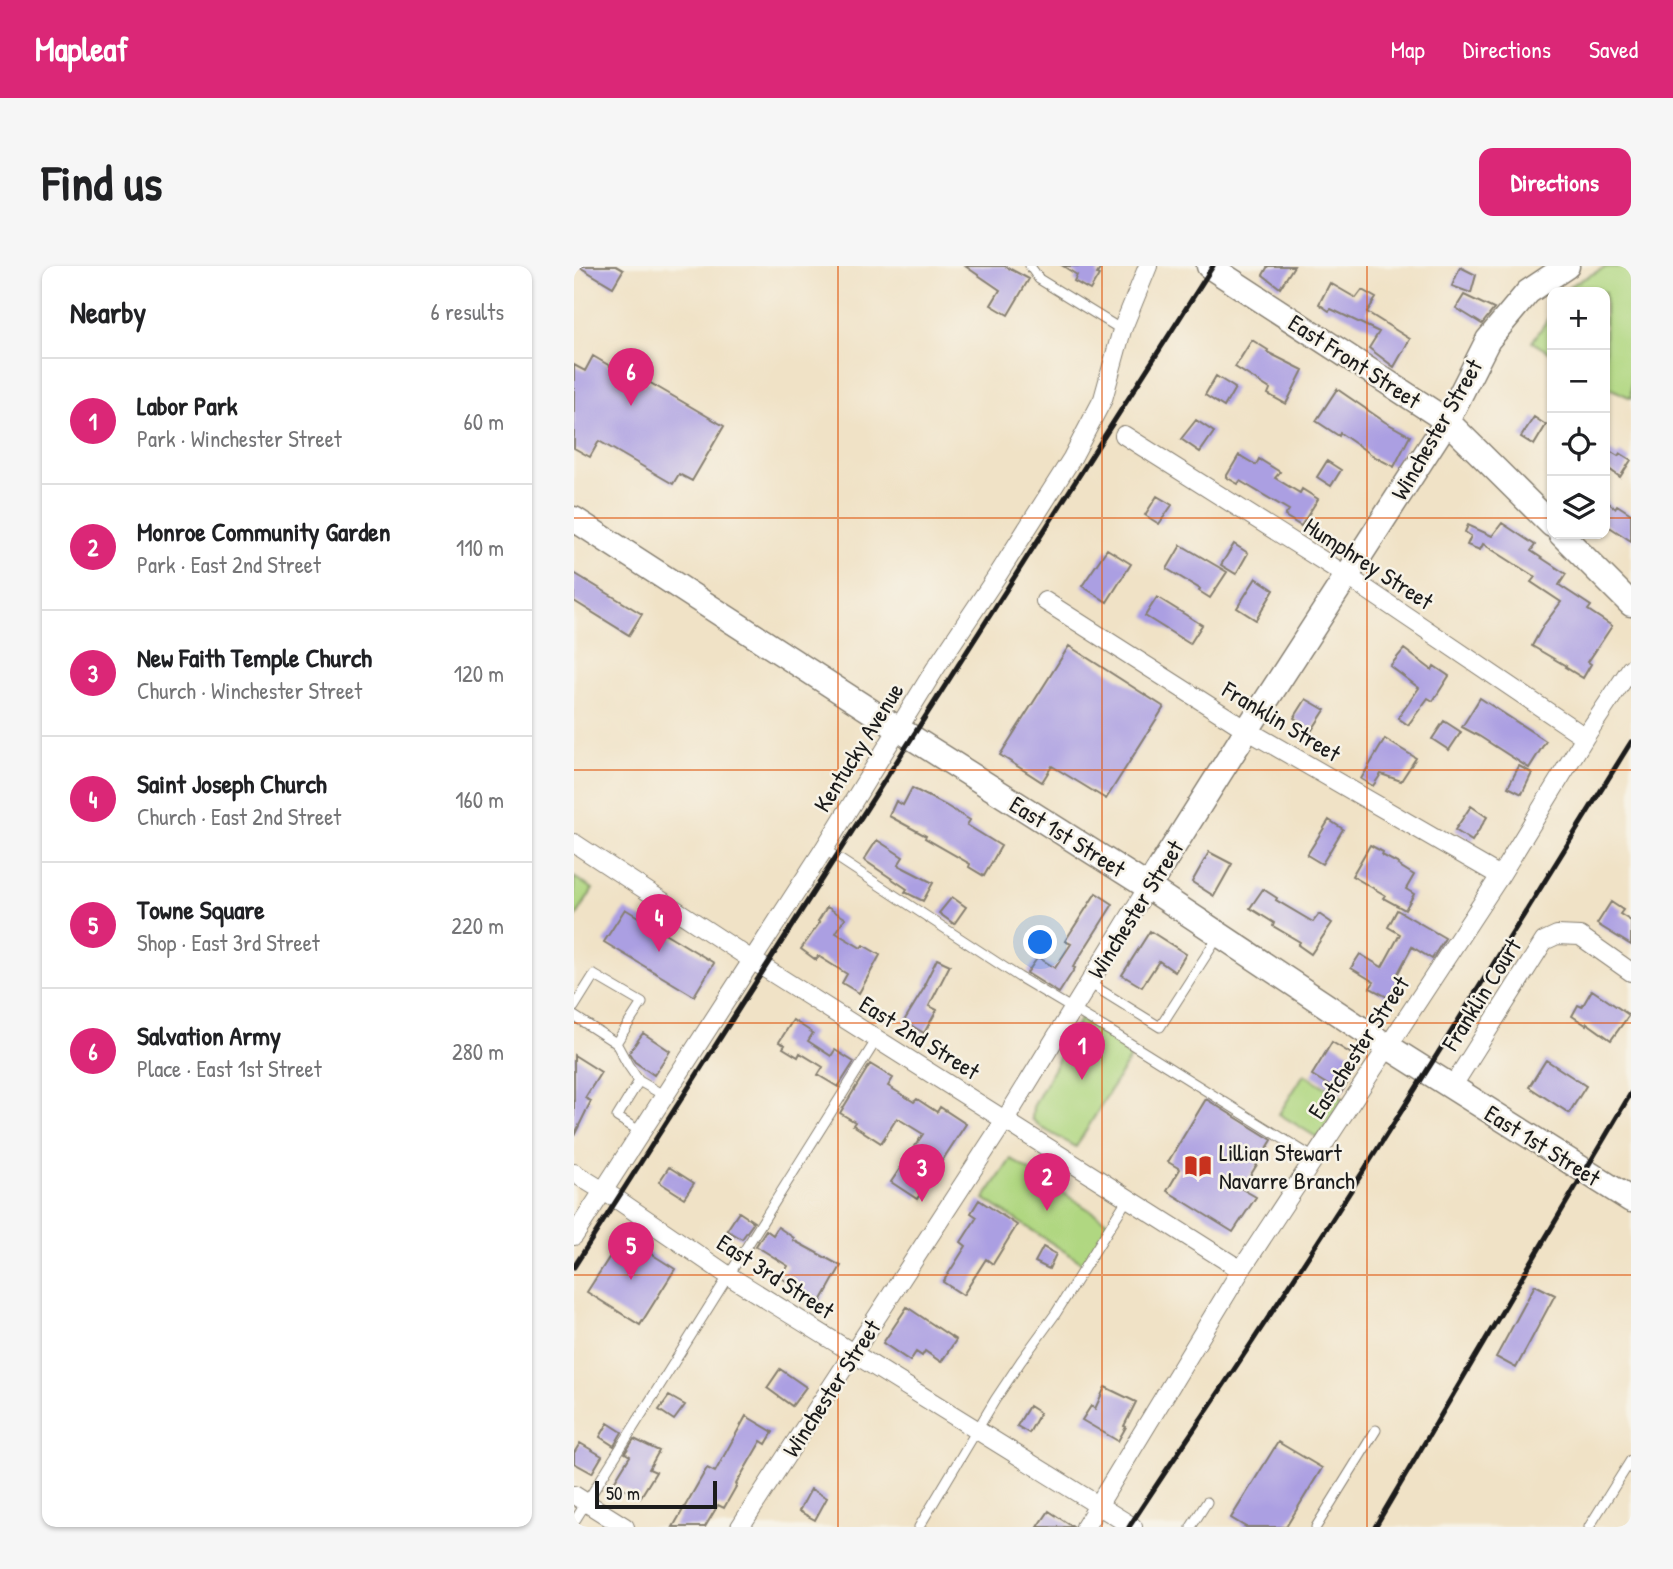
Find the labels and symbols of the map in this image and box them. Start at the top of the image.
street label: East Front Street [1283,306,1428,416]
pin: 6 [608,348,654,406]
street label: Winchester Street [1383,352,1490,505]
street label: Humphrey Street [1298,509,1440,617]
street label: Franklin Street [1216,673,1348,769]
street label: Kentucky Avenue [806,676,911,818]
street label: East 1st Street [1004,788,1132,885]
street label: Winchester Street [1080,833,1191,984]
pin: 4 [636,894,682,952]
your location [1023,925,1057,959]
street label: Franklin Court [1433,931,1528,1057]
street label: Eastchester Street [1300,969,1417,1125]
street label: East 2nd Street [854,987,987,1087]
pin: 1 [1059,1022,1105,1080]
street label: East 1st Street [1479,1097,1607,1194]
place label: Lillian Stewart Navarre Branch [1219,1136,1355,1196]
pin: 3 [899,1144,945,1202]
library icon: Lillian Stewart Navarre Branch [1183,1151,1213,1181]
pin: 2 [1024,1153,1070,1211]
pin: 5 [608,1222,654,1280]
street label: East 3rd Street [711,1226,841,1326]
street label: Winchester Street [775,1313,888,1463]
scale bar [595,1478,718,1510]

